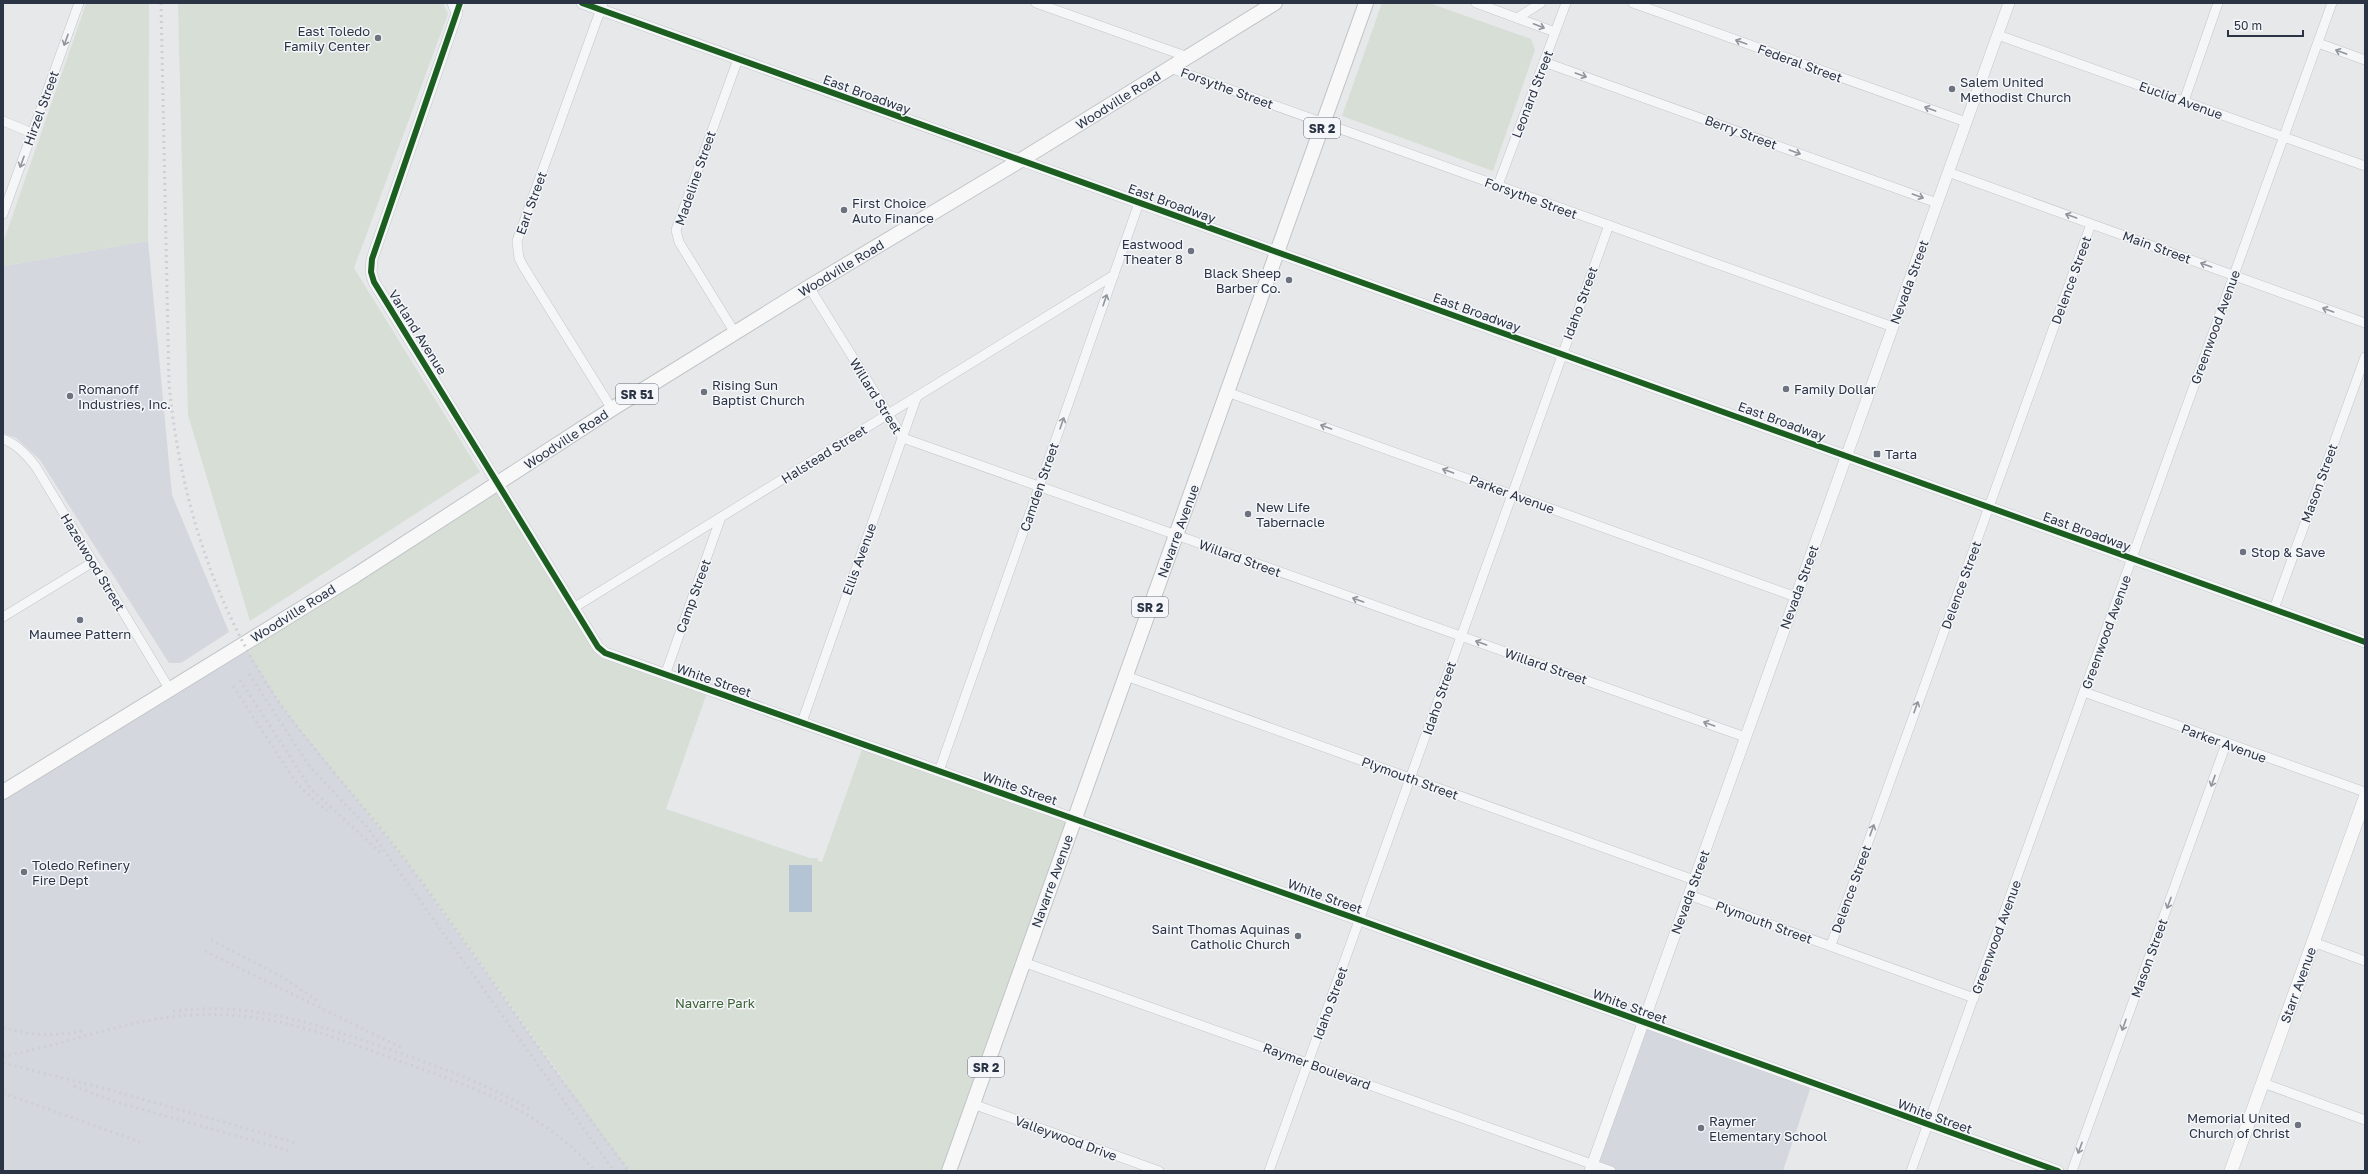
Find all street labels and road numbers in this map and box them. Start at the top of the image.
street label: Federal Street [1756,40,1844,86]
street label: Leonard Street [1508,48,1556,140]
street label: Forsythe Street [1178,64,1276,112]
street label: Woodville Road [1073,67,1163,133]
street label: Hirzel Street [20,68,62,148]
street label: East Broadway [821,71,914,117]
street label: Euclid Avenue [2137,77,2225,123]
street label: Berry Street [1703,112,1779,152]
road number: SR 2 [1304,118,1340,138]
street label: Madeline Street [671,129,719,227]
street label: Earl Street [512,169,550,237]
street label: Forsythe Street [1482,174,1580,222]
street label: East Broadway [1126,180,1219,226]
street label: Main Street [2121,227,2193,267]
street label: Delence Street [2048,234,2094,326]
street label: Woodville Road [795,236,887,300]
street label: Nevada Street [1886,238,1932,326]
street label: Idaho Street [1559,264,1601,342]
street label: Greenwood Avenue [2187,268,2243,386]
street label: Varland Avenue [386,287,450,377]
street label: East Broadway [1431,289,1524,335]
street label: Willard Street [846,355,906,437]
road number: SR 51 [616,384,658,404]
street label: East Broadway [1736,398,1829,444]
street label: Woodville Road [521,406,611,472]
street label: Halstead Street [778,421,870,487]
street label: Camden Street [1016,440,1062,534]
street label: Mason Street [2297,441,2341,525]
street label: Parker Avenue [1467,471,1557,517]
street label: Navarre Avenue [1154,482,1202,580]
street label: East Broadway [2041,508,2134,554]
street label: Hazelwood Street [58,510,128,614]
street label: Ellis Avenue [839,521,879,597]
street label: Willard Street [1197,536,1283,580]
street label: Delence Street [1938,539,1984,631]
street label: Nevada Street [1776,543,1822,631]
street label: Camp Street [672,557,714,635]
street label: Greenwood Avenue [2078,573,2134,691]
street label: Woodville Road [248,580,338,646]
road number: SR 2 [1132,597,1168,617]
street label: Willard Street [1503,644,1589,688]
street label: Idaho Street [1419,659,1459,737]
street label: White Street [674,660,754,700]
street label: Parker Avenue [2179,720,2269,766]
street label: Plymouth Street [1359,753,1461,803]
street label: White Street [980,768,1060,808]
street label: Navarre Avenue [1028,832,1076,930]
street label: Delence Street [1828,843,1874,935]
street label: Nevada Street [1667,848,1713,936]
street label: White Street [1285,875,1365,917]
street label: Greenwood Avenue [1968,878,2024,996]
street label: Plymouth Street [1713,897,1815,947]
street label: Mason Street [2127,916,2171,1000]
street label: Starr Avenue [2277,945,2319,1025]
street label: Idaho Street [1309,964,1351,1042]
street label: White Street [1590,985,1670,1027]
street label: Raymer Boulevard [1261,1039,1373,1093]
road number: SR 2 [968,1057,1004,1077]
street label: White Street [1895,1095,1975,1137]
street label: Valleywood Drive [1013,1112,1119,1164]

